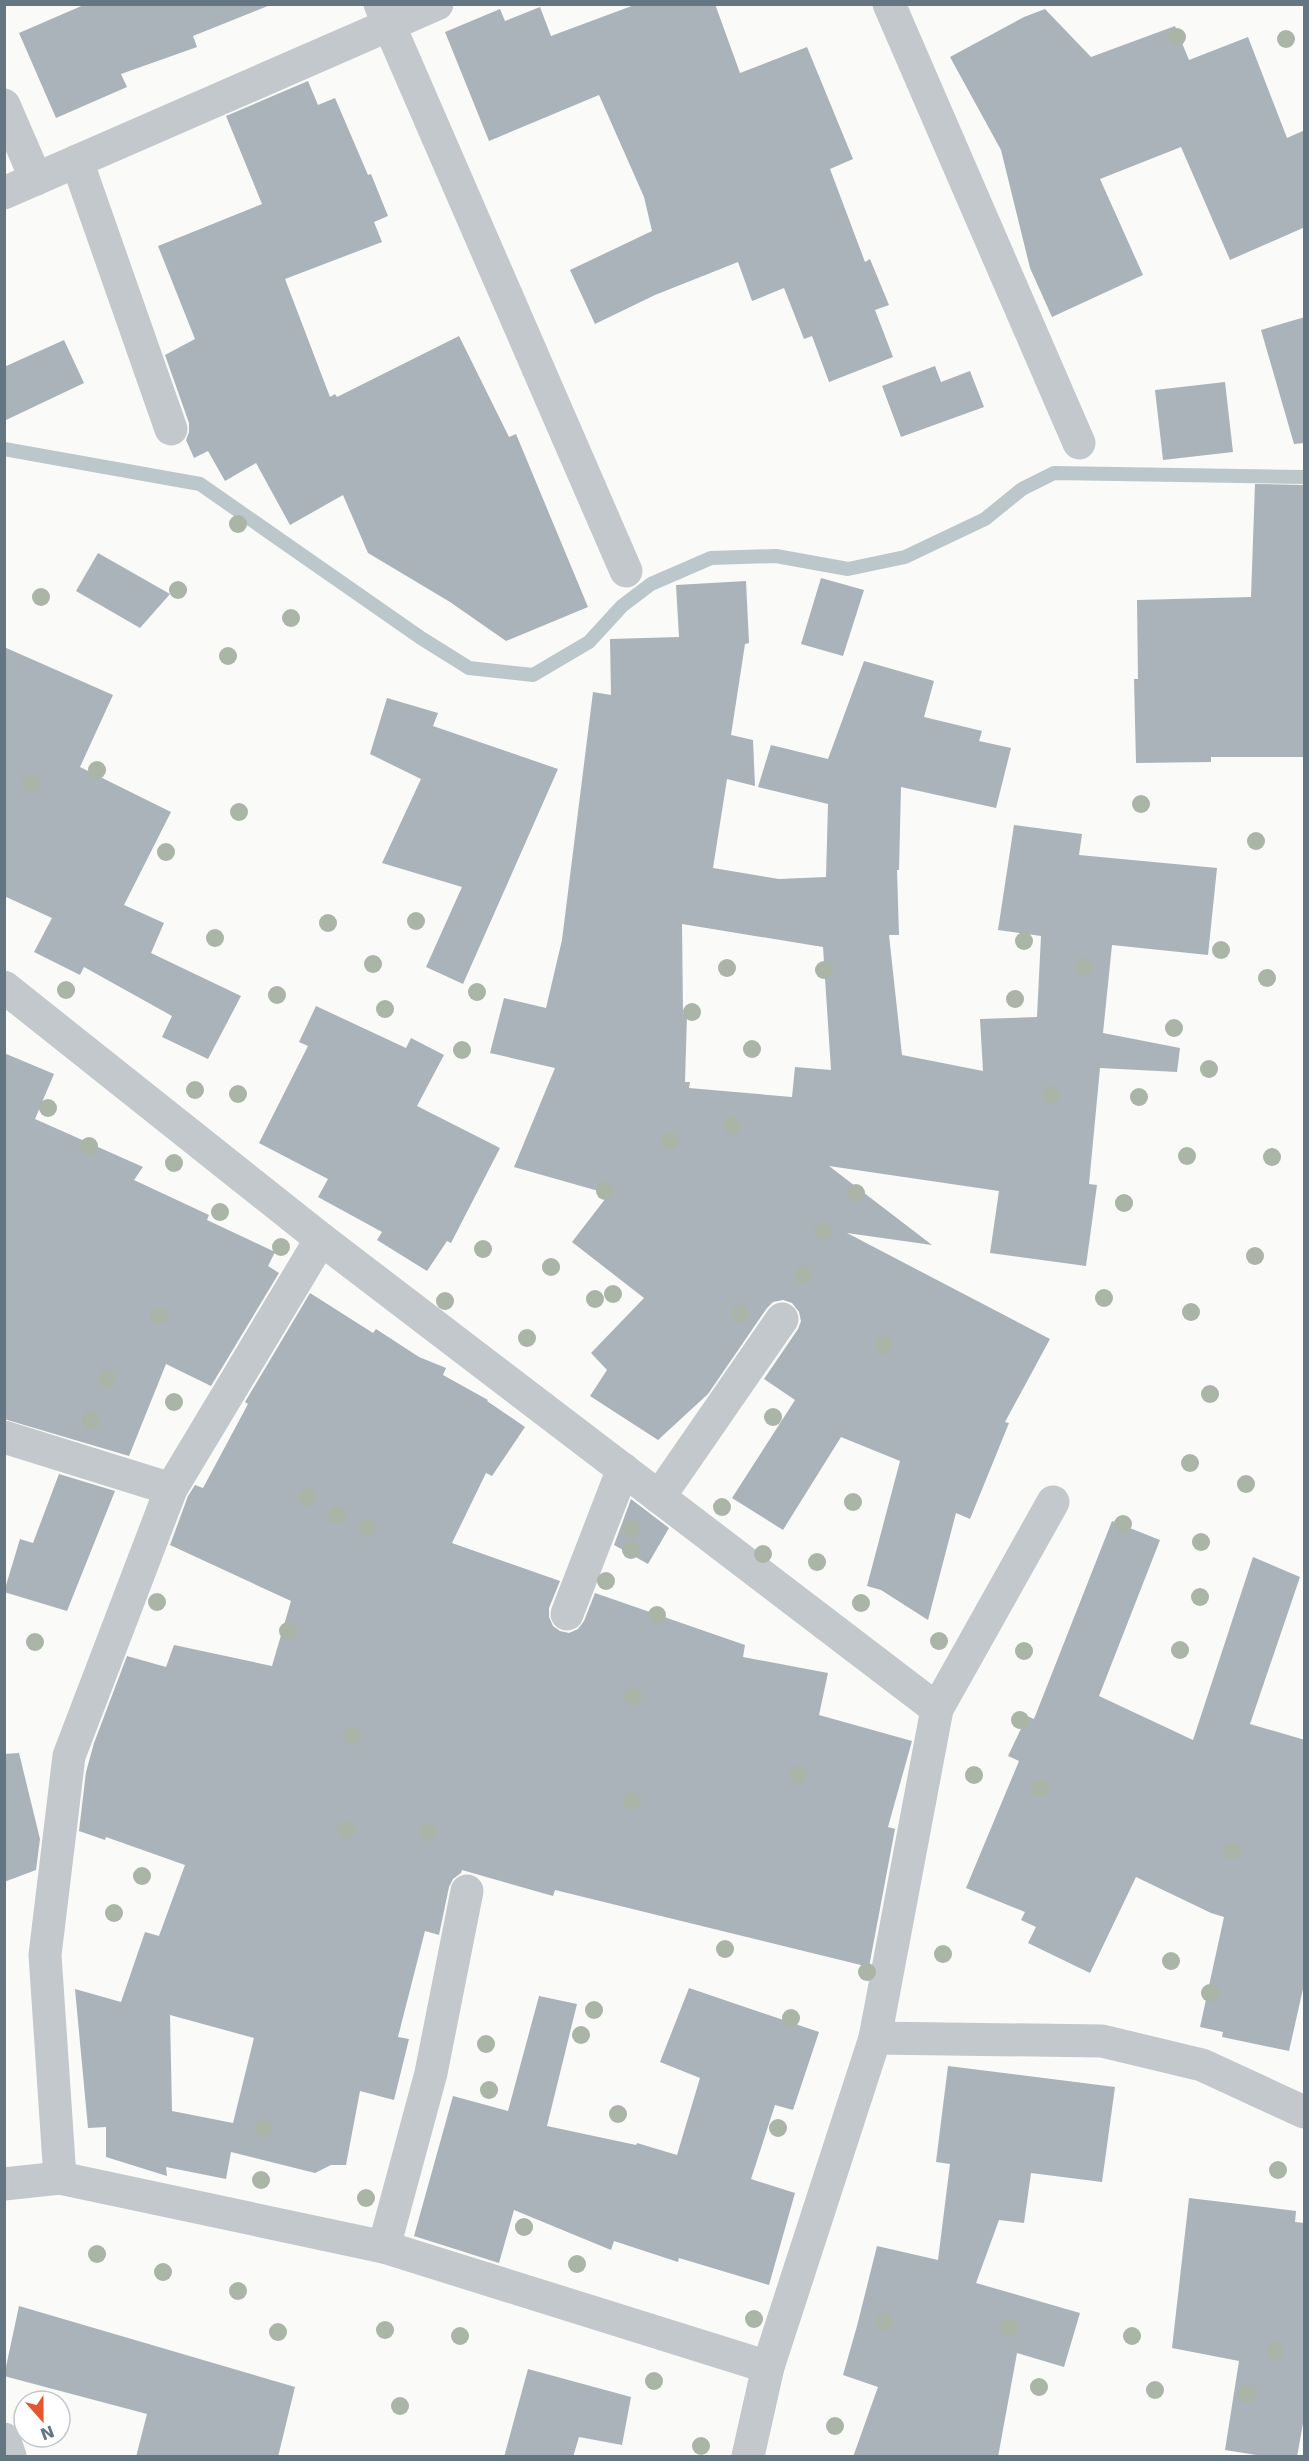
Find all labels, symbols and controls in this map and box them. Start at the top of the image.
north arrow [12,2389,72,2449]
text: N [38,2421,57,2444]

